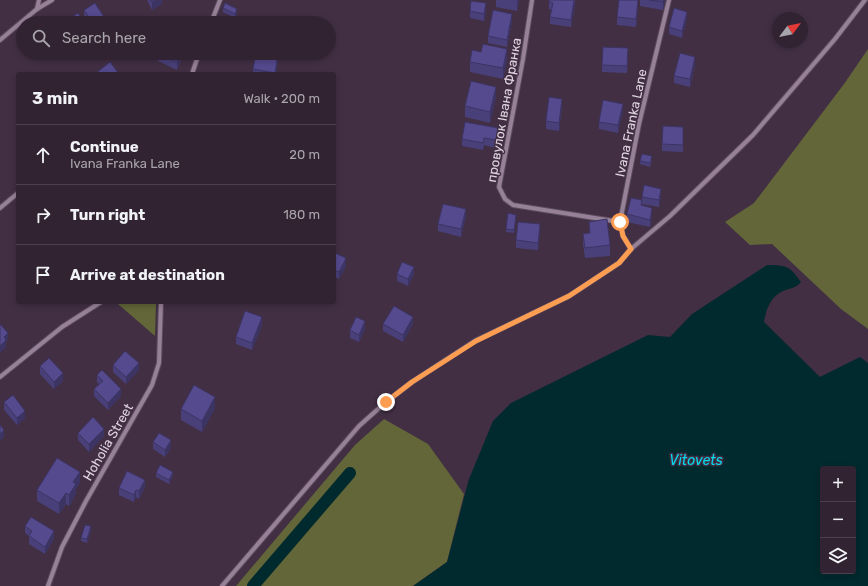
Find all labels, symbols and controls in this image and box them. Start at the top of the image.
north arrow [772,12,808,48]
search box [16,16,336,60]
icon: search [30,27,52,49]
text: Search here [62,29,146,47]
street label: провулок Івана Франка [484,37,524,183]
street label: Ivana Franka Lane [612,68,650,178]
text: 3 min [32,88,78,108]
text: Walk · 200 m [243,91,320,106]
text: Continue [70,138,139,156]
icon: ahead [32,144,54,166]
text: 20 m [289,147,320,162]
text: Ivana Franka Lane [70,156,180,171]
icon: right [32,204,54,226]
text: Turn right [70,206,145,224]
text: 180 m [283,207,320,222]
route start [611,213,629,231]
icon: arrive [32,264,54,286]
text: Arrive at destination [70,266,225,284]
route end [377,393,395,411]
street label: Hoholia Street [80,401,136,483]
water label: Vitovets [669,452,723,469]
map controls [820,466,856,574]
button: + [820,466,856,502]
button: − [820,502,856,538]
button: layers [820,538,856,574]

